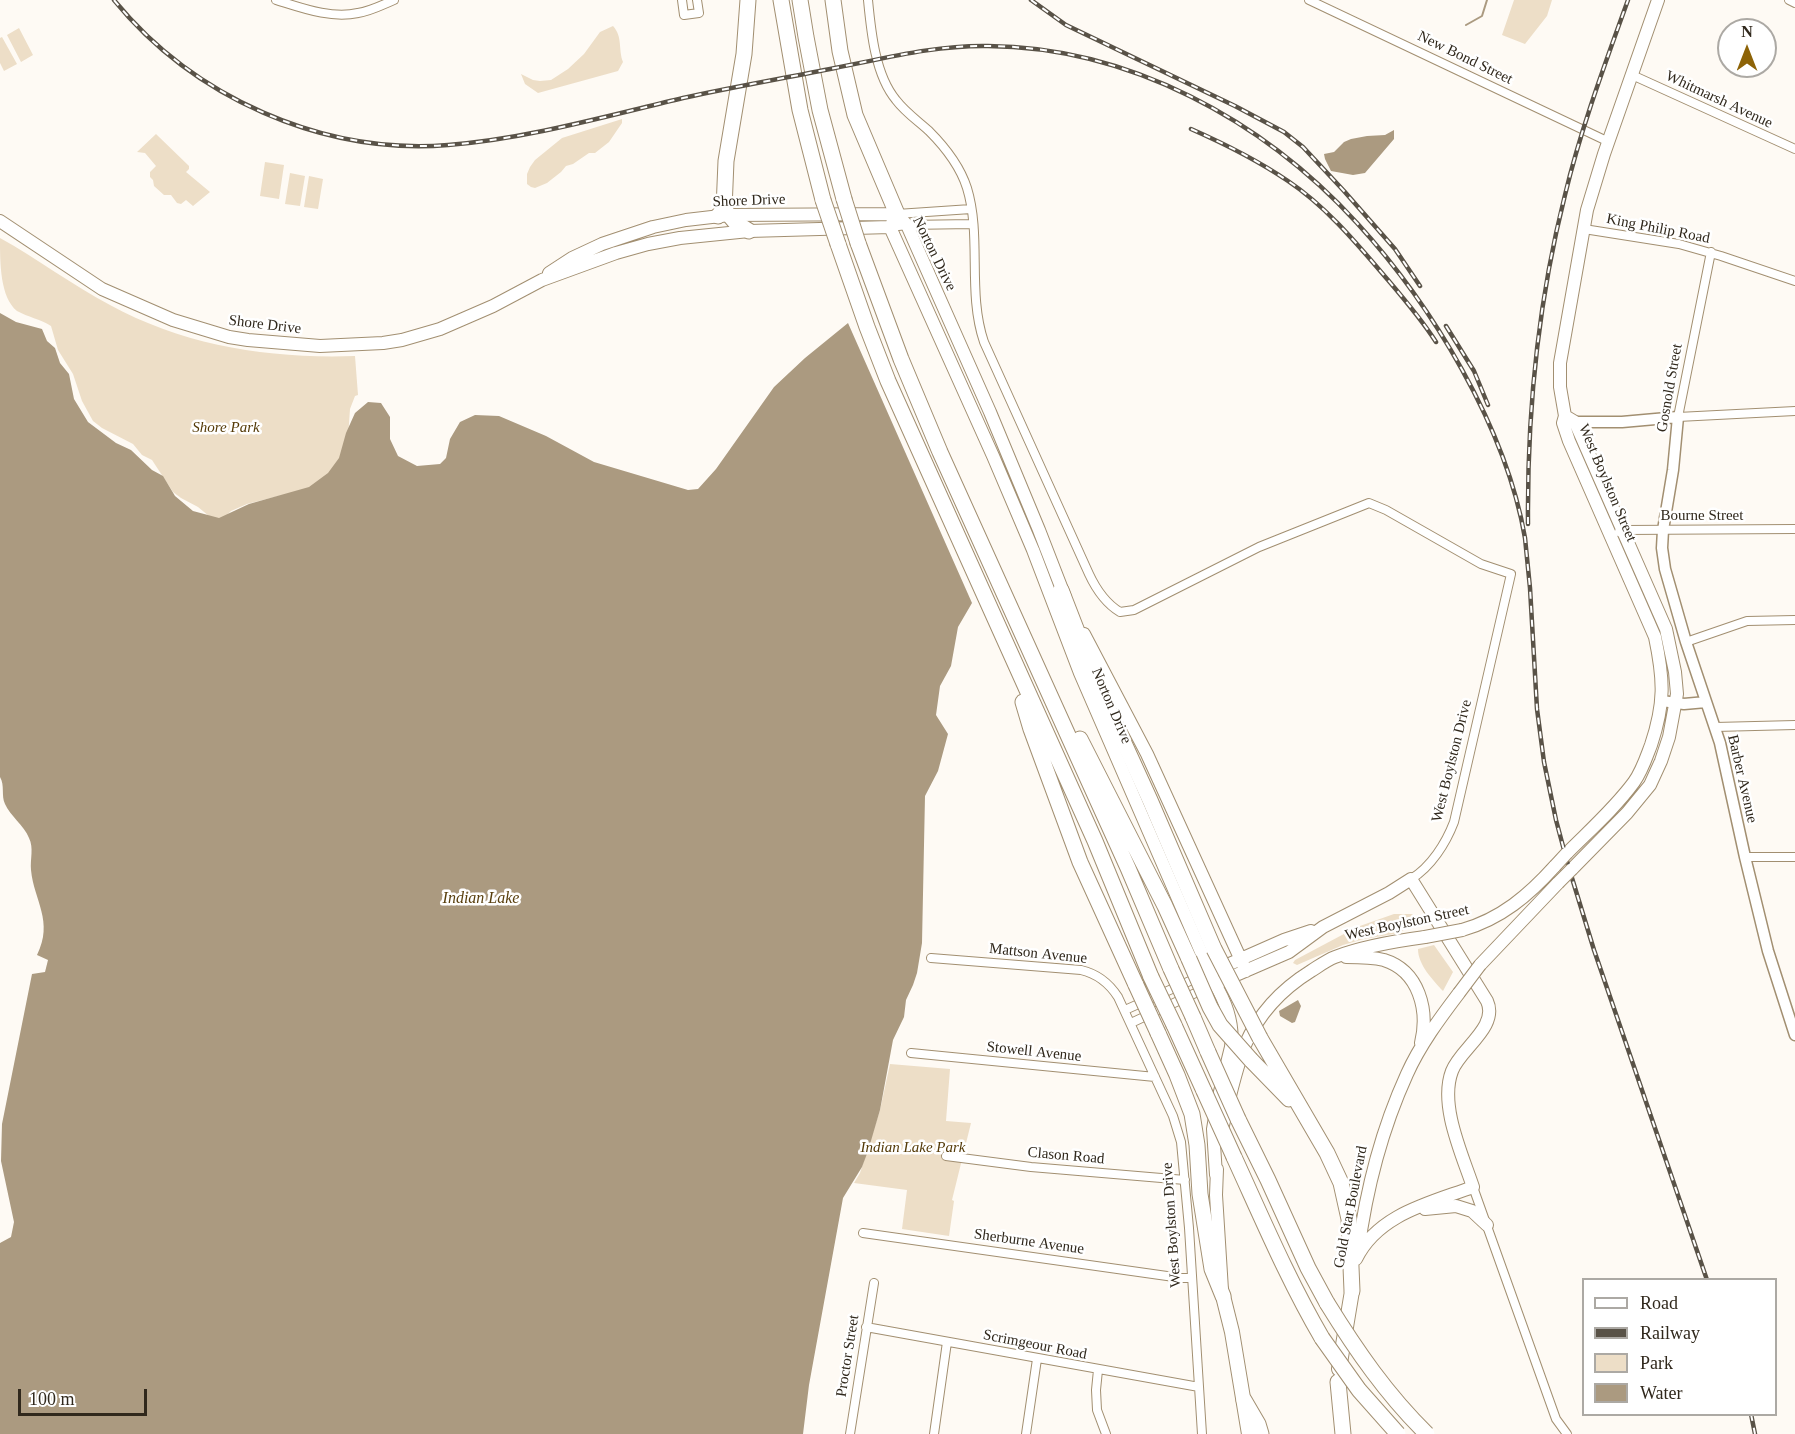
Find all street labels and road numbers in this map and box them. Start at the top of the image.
street label: New Bond Street [1415,27,1515,89]
street label: Whitmarsh Avenue [1663,67,1775,133]
street label: Shore Drive [712,191,786,211]
street label: King Philip Road [1605,210,1711,248]
street label: Norton Drive [908,214,960,294]
street label: Shore Drive [228,312,302,338]
street label: Gosnold Street [1653,342,1687,434]
street label: West Boylston Street [1574,421,1640,545]
street label: Bourne Street [1661,507,1743,525]
street label: Norton Drive [1087,665,1135,747]
street label: West Boylston Drive [1428,698,1476,824]
street label: Barber Avenue [1723,733,1761,825]
street label: West Boylston Street [1343,901,1471,945]
street label: Mattson Avenue [988,940,1088,968]
street label: Stowell Avenue [986,1038,1082,1066]
street label: Clason Road [1027,1144,1105,1168]
street label: Gold Star Boulevard [1330,1144,1372,1270]
street label: West Boylston Drive [1159,1162,1185,1288]
street label: Sherburne Avenue [973,1225,1085,1259]
street label: Proctor Street [833,1314,863,1398]
street label: Scrimgeour Road [982,1326,1088,1364]

